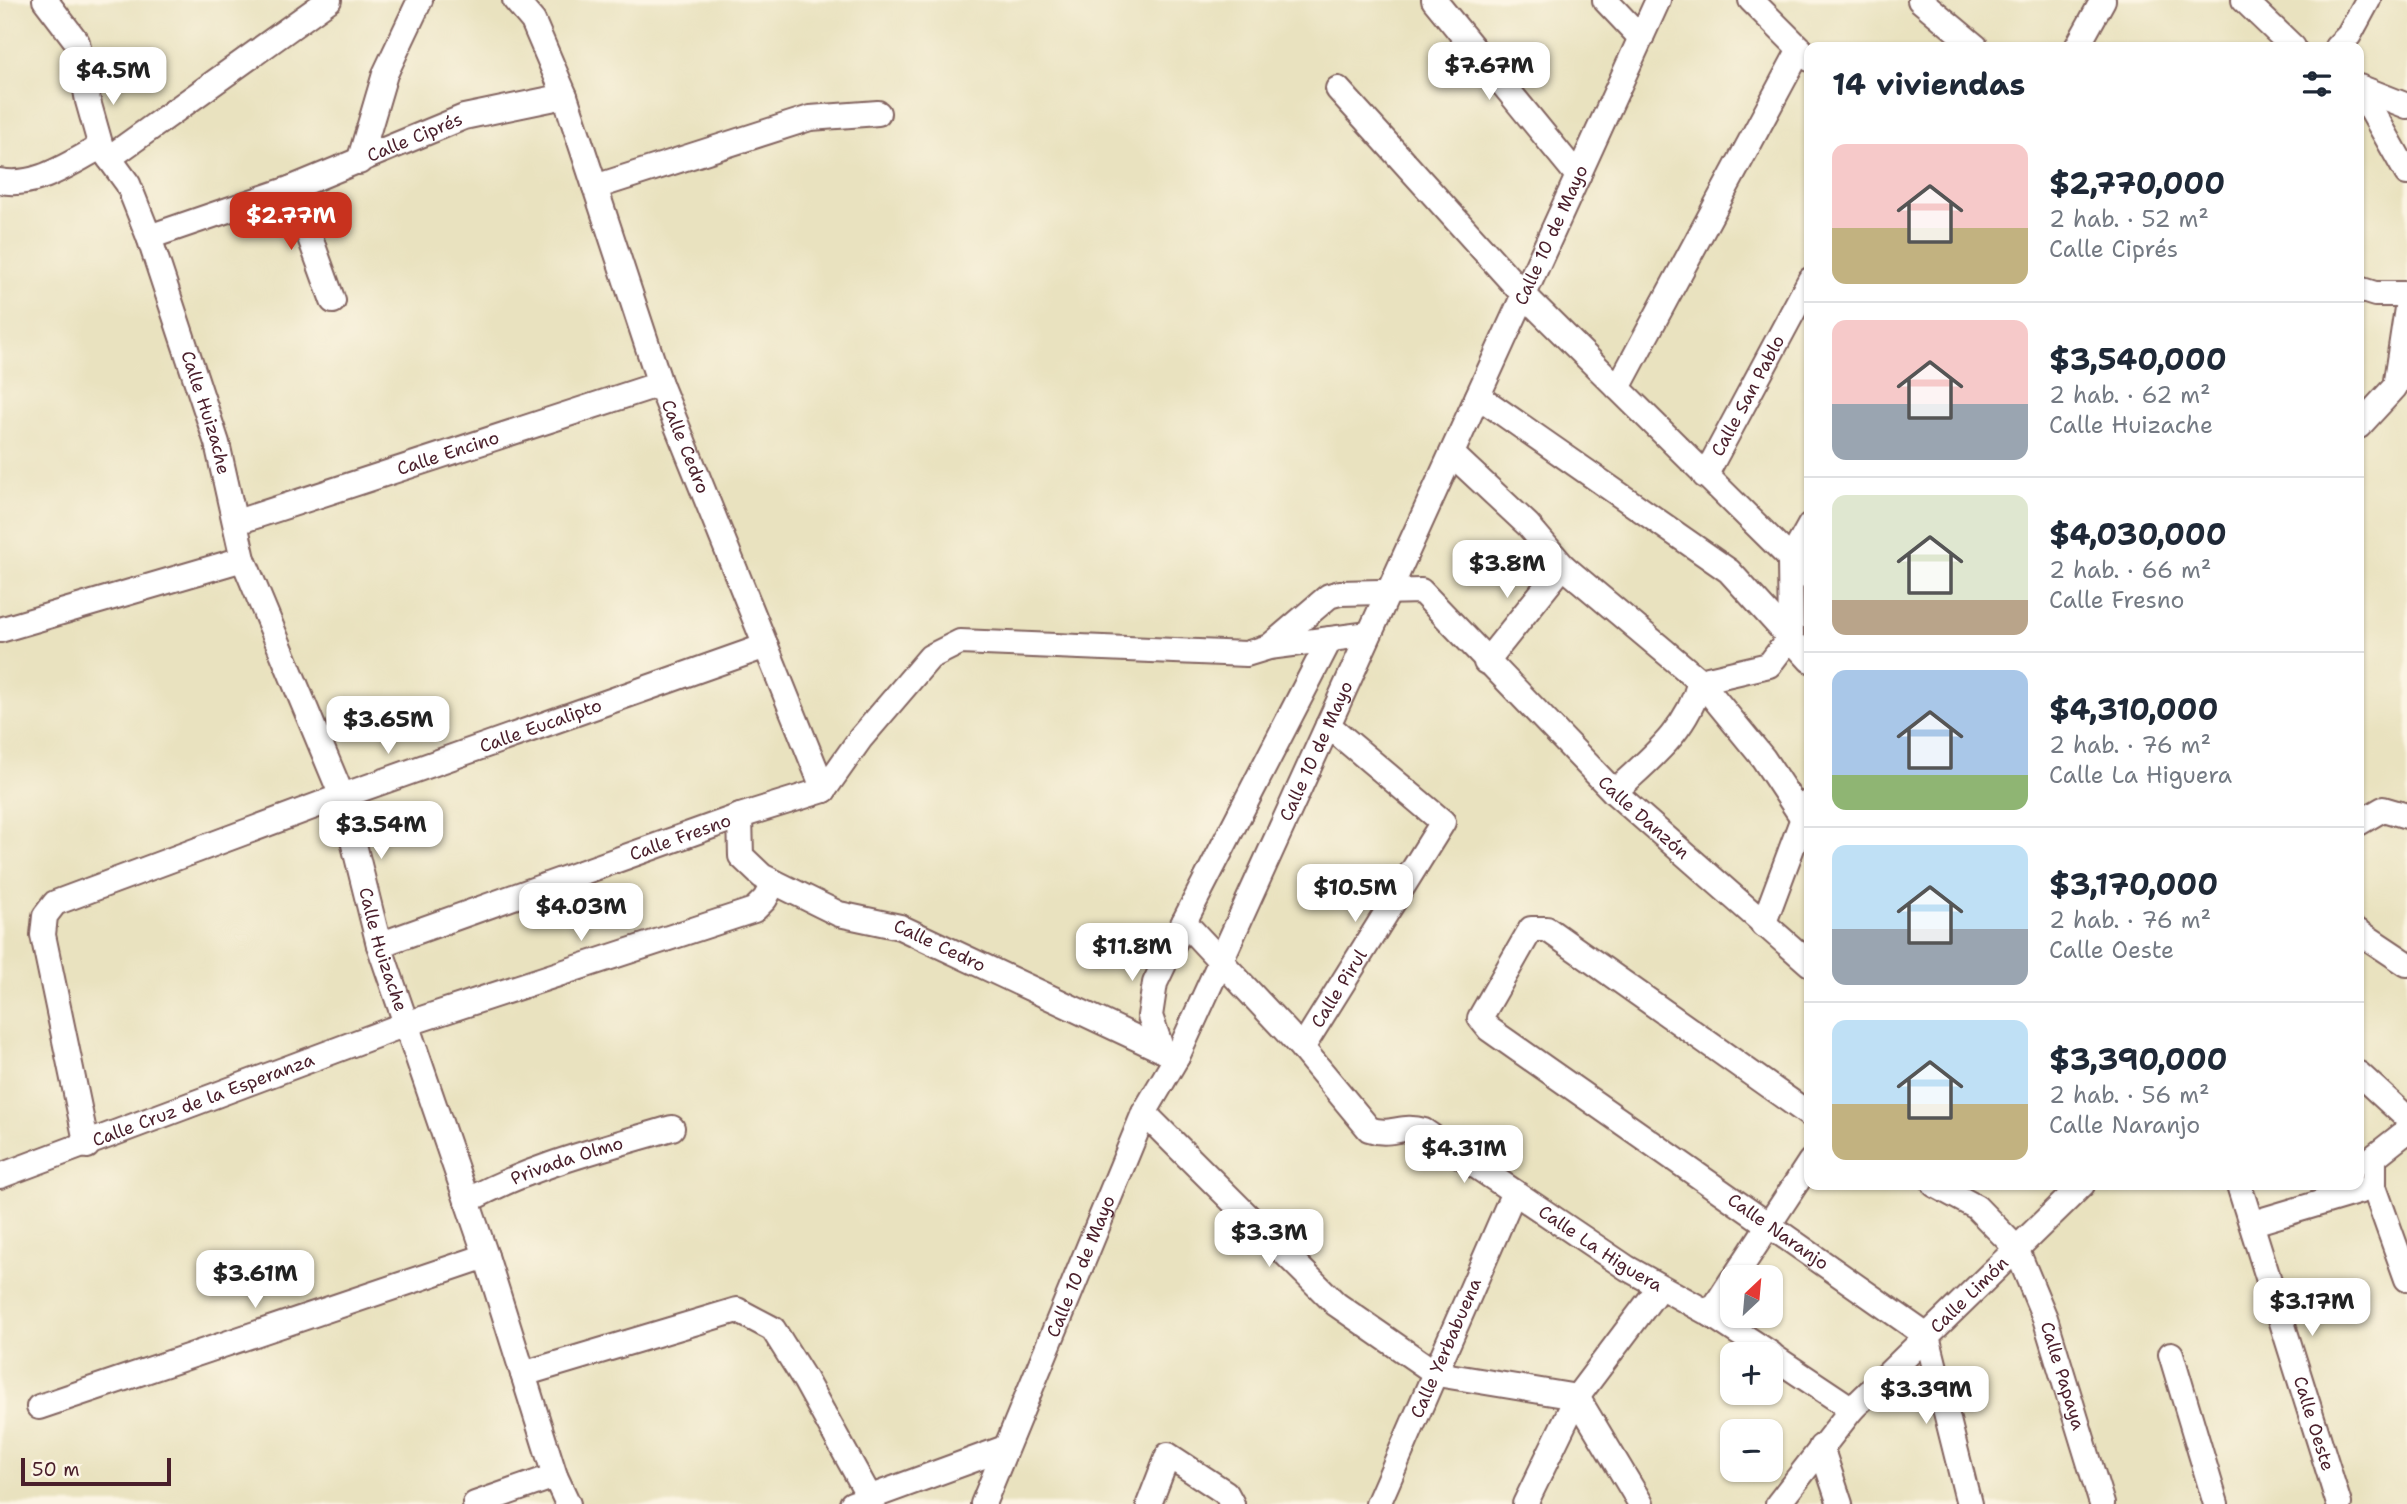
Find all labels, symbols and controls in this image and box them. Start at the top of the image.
pin: $7.67M [1432,42,1546,102]
pin: $4.5M [64,48,162,107]
text: $7.67M [1444,50,1534,80]
text: $4.5M [75,55,151,85]
text: 14 viviendas [1832,64,2025,105]
icon: filters [2298,65,2336,103]
street label: Calle Ciprés [363,107,466,168]
street label: Calle 10 de Mayo [1509,161,1593,309]
text: $2,770,000 [2049,163,2225,204]
icon: home [1888,172,1972,256]
pin: $2.77M [234,192,348,252]
text: $2.77M [246,200,336,230]
text: 2 hab. · 52 m² [2049,204,2209,234]
text: Calle Ciprés [2049,234,2178,264]
street label: Calle San Pablo [1706,331,1790,461]
text: $3,540,000 [2049,339,2227,380]
street label: Calle Huizache [175,348,236,477]
icon: home [1888,348,1972,432]
text: 2 hab. · 62 m² [2049,380,2211,410]
street label: Calle Cedro [656,396,715,497]
text: Calle Huizache [2049,410,2213,440]
street label: Calle Encino [394,425,502,481]
text: $4,030,000 [2049,514,2227,555]
icon: home [1888,523,1972,607]
pin: $3.8M [1458,540,1556,600]
text: $3.8M [1468,548,1546,578]
text: 2 hab. · 66 m² [2049,555,2211,585]
text: Calle Fresno [2049,585,2185,615]
street label: Calle 10 de Mayo [1274,677,1359,825]
text: $4,310,000 [2049,689,2219,730]
street label: Calle Eucalipto [476,693,605,758]
pin: $3.65M [331,696,445,756]
icon: home [1888,698,1972,782]
text: $3.65M [342,704,434,734]
text: 2 hab. · 76 m² [2049,730,2211,760]
text: Calle La Higuera [2049,760,2232,790]
street label: Calle Danzón [1593,771,1694,865]
pin: $3.54M [324,802,438,861]
street label: Calle Fresno [626,808,734,866]
text: $3.54M [335,809,427,839]
pin: $10.5M [1298,864,1412,924]
text: $3,170,000 [2049,864,2218,905]
text: $10.5M [1313,872,1397,902]
icon: home [1888,873,1972,957]
pin: $4.03M [524,884,638,943]
street label: Calle Huizache [353,885,413,1015]
text: $4.03M [535,891,627,921]
text: 2 hab. · 76 m² [2049,905,2211,935]
street label: Calle Cedro [892,914,990,978]
pin: $11.8M [1075,923,1189,983]
text: $11.8M [1092,931,1172,961]
text: Calle Oeste [2049,935,2174,965]
street label: Calle Pirul [1306,944,1373,1032]
text: $3,390,000 [2049,1039,2228,1080]
street label: Calle Cruz de la Esperanza [89,1047,317,1152]
icon: home [1888,1048,1972,1132]
text: 2 hab. · 56 m² [2049,1080,2210,1110]
text: Calle Naranjo [2049,1110,2200,1140]
pin: $4.31M [1407,1126,1521,1185]
street label: Privada Olmo [507,1131,626,1191]
text: $4.31M [1421,1133,1507,1163]
street label: Calle Naranjo [1723,1188,1834,1275]
street label: Calle 10 de Mayo [1041,1192,1121,1341]
street label: Calle La Higuera [1534,1200,1667,1297]
pin: $3.3M [1220,1210,1318,1269]
text: $3.3M [1230,1217,1308,1247]
pin: $3.61M [198,1250,312,1310]
street label: Calle Limón [1925,1251,2014,1339]
text: $3.61M [212,1258,298,1288]
north arrow [1720,1265,1783,1328]
map controls [1720,1265,1783,1482]
street label: Calle Yerbabuena [1405,1274,1487,1422]
pin: $3.17M [2255,1278,2369,1338]
text: $3.17M [2269,1286,2355,1316]
street label: Calle Papaya [2035,1319,2091,1433]
button: + [1720,1342,1783,1405]
pin: $3.39M [1869,1366,1983,1426]
street label: Calle Oeste [2288,1373,2340,1474]
text: $3.39M [1880,1374,1972,1404]
button: − [1720,1419,1783,1482]
scale bar [21,1455,172,1487]
text: 50 m [32,1457,80,1482]

